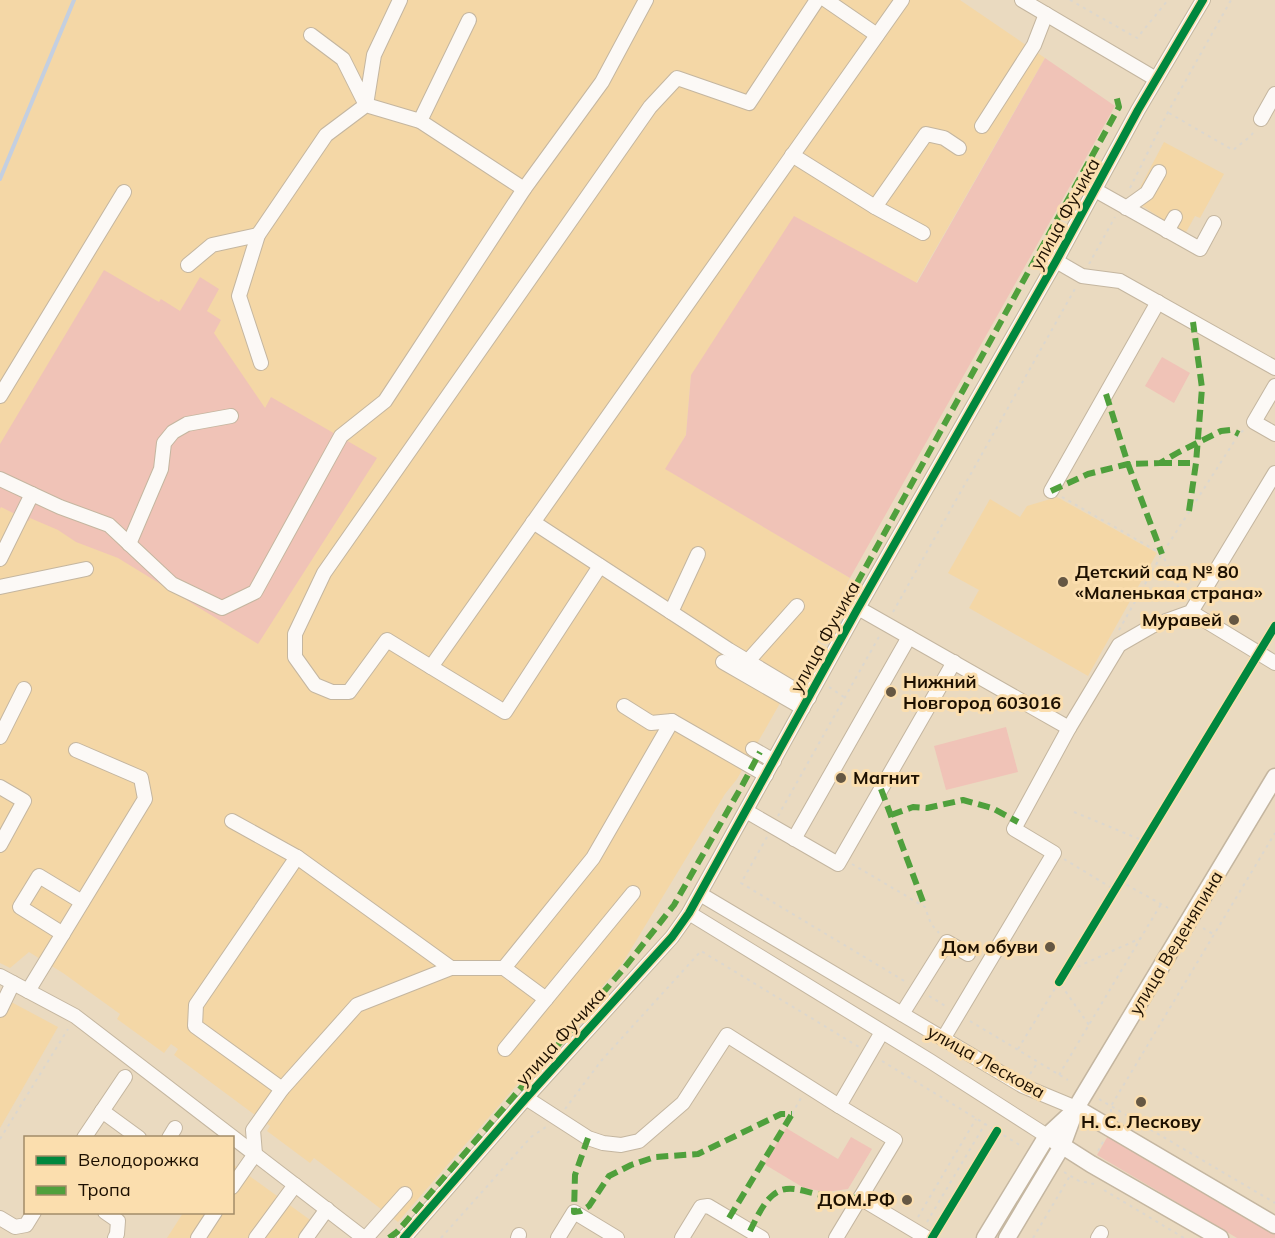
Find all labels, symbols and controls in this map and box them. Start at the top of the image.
street label: улица Фучика [1024,154,1105,274]
place label: Детский сад № 80 «Маленькая страна» [1075,560,1263,604]
marker: Детский сад № 80 «Маленькая страна» [1056,575,1070,589]
street label: улица Фучика [784,577,865,697]
place label: Муравей [1142,608,1222,631]
marker: Муравей [1227,613,1241,627]
place label: Нижний Новгород 603016 [903,670,1061,714]
marker: Нижний Новгород 603016 [884,685,898,699]
place label: Магнит [853,766,920,789]
marker: Магнит [834,771,848,785]
street label: улица Веденяпина [1123,866,1228,1019]
place label: Дом обуви [942,935,1038,958]
marker: Дом обуви [1043,940,1057,954]
street label: улица Фучика [511,983,611,1090]
street label: улица Лескова [923,1020,1049,1103]
marker: Н. С. Лескову [1134,1095,1148,1109]
place label: Н. С. Лескову [1081,1110,1201,1133]
legend [24,1136,234,1214]
text: Велодорожка [78,1148,199,1171]
text: Тропа [78,1178,131,1201]
place label: ДОМ.РФ [818,1188,895,1211]
marker: ДОМ.РФ [900,1193,914,1207]

